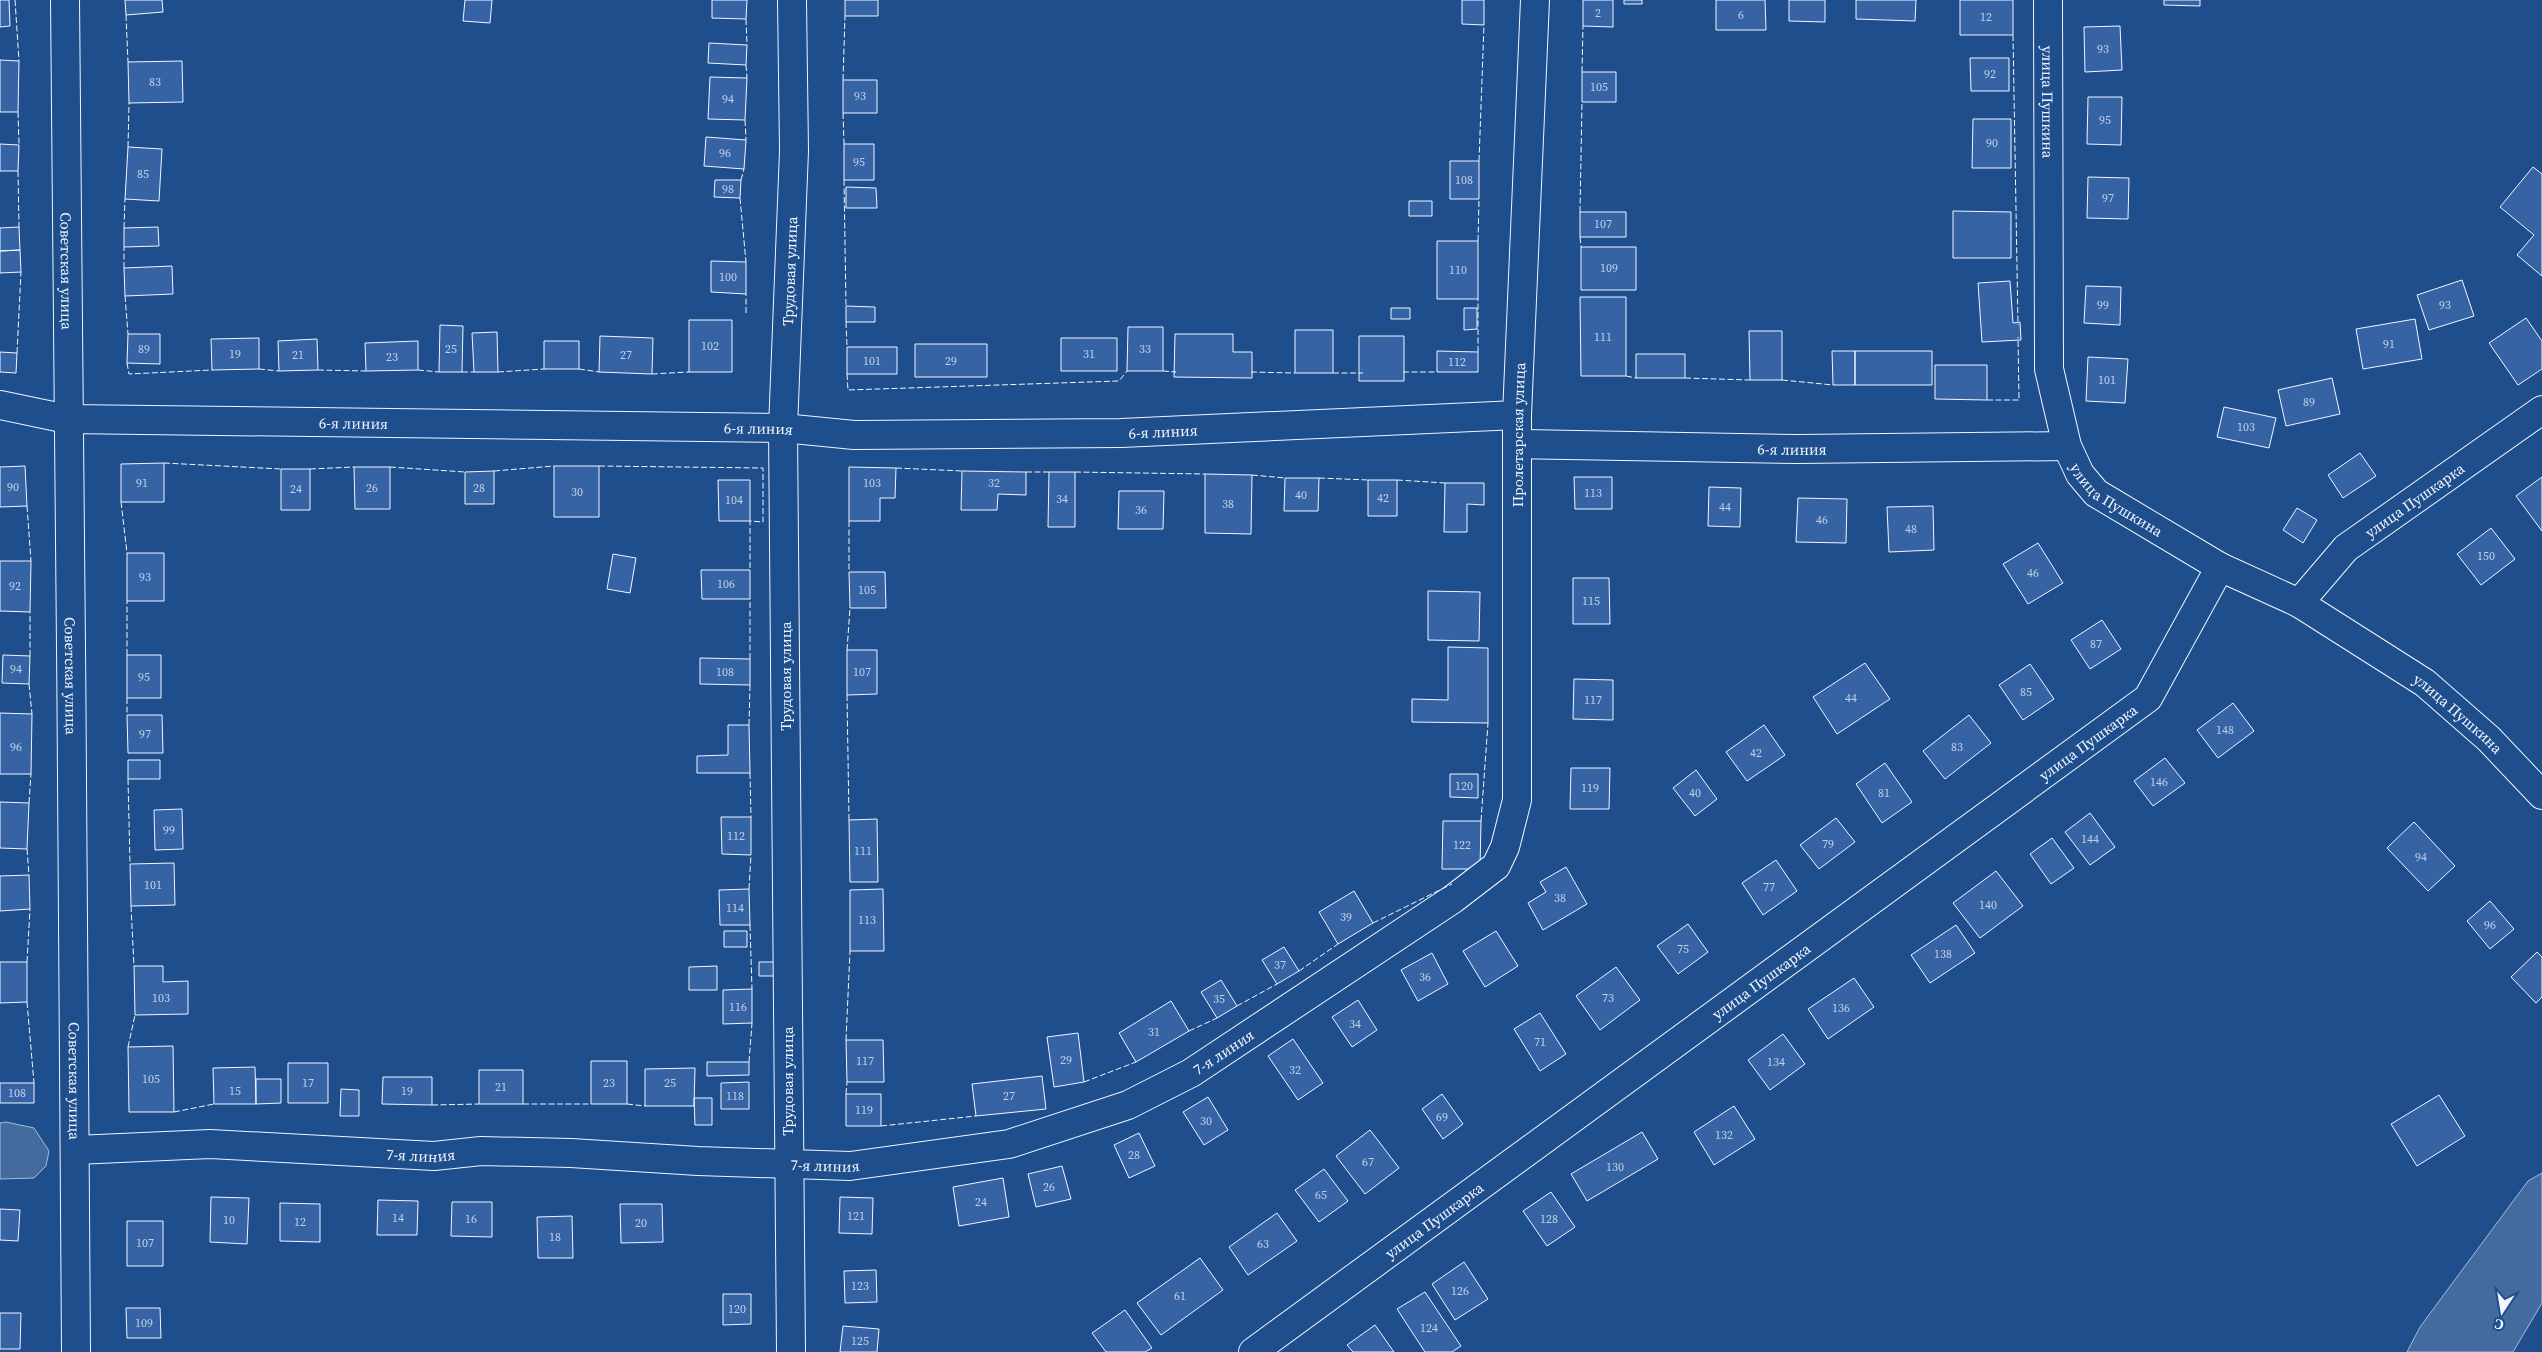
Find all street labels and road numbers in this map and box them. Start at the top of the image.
street label: улица Пушкина [2038,46,2059,159]
street label: Советская улица [56,212,78,330]
street label: Трудовая улица [777,216,802,326]
street label: Пролетарская улица [1506,362,1530,507]
street label: 6-я линия [319,412,388,434]
street label: 6-я линия [724,417,794,439]
street label: 6-я линия [1128,419,1198,443]
street label: 6-я линия [1757,438,1827,460]
street label: улица Пушкарка [2360,457,2469,542]
street label: улица Пушкина [2066,459,2167,541]
street label: Советская улица [60,617,82,735]
street label: Трудовая улица [775,621,796,731]
street label: улица Пушкина [2410,668,2508,758]
street label: улица Пушкарка [2034,699,2142,785]
street label: улица Пушкарка [1707,938,1815,1024]
street label: Советская улица [64,1022,86,1140]
street label: 7-я линия [1188,1024,1258,1080]
street label: Трудовая улица [777,1026,798,1136]
street label: 7-я линия [385,1143,456,1167]
street label: 7-я линия [790,1154,861,1177]
street label: улица Пушкарка [1380,1177,1488,1263]

